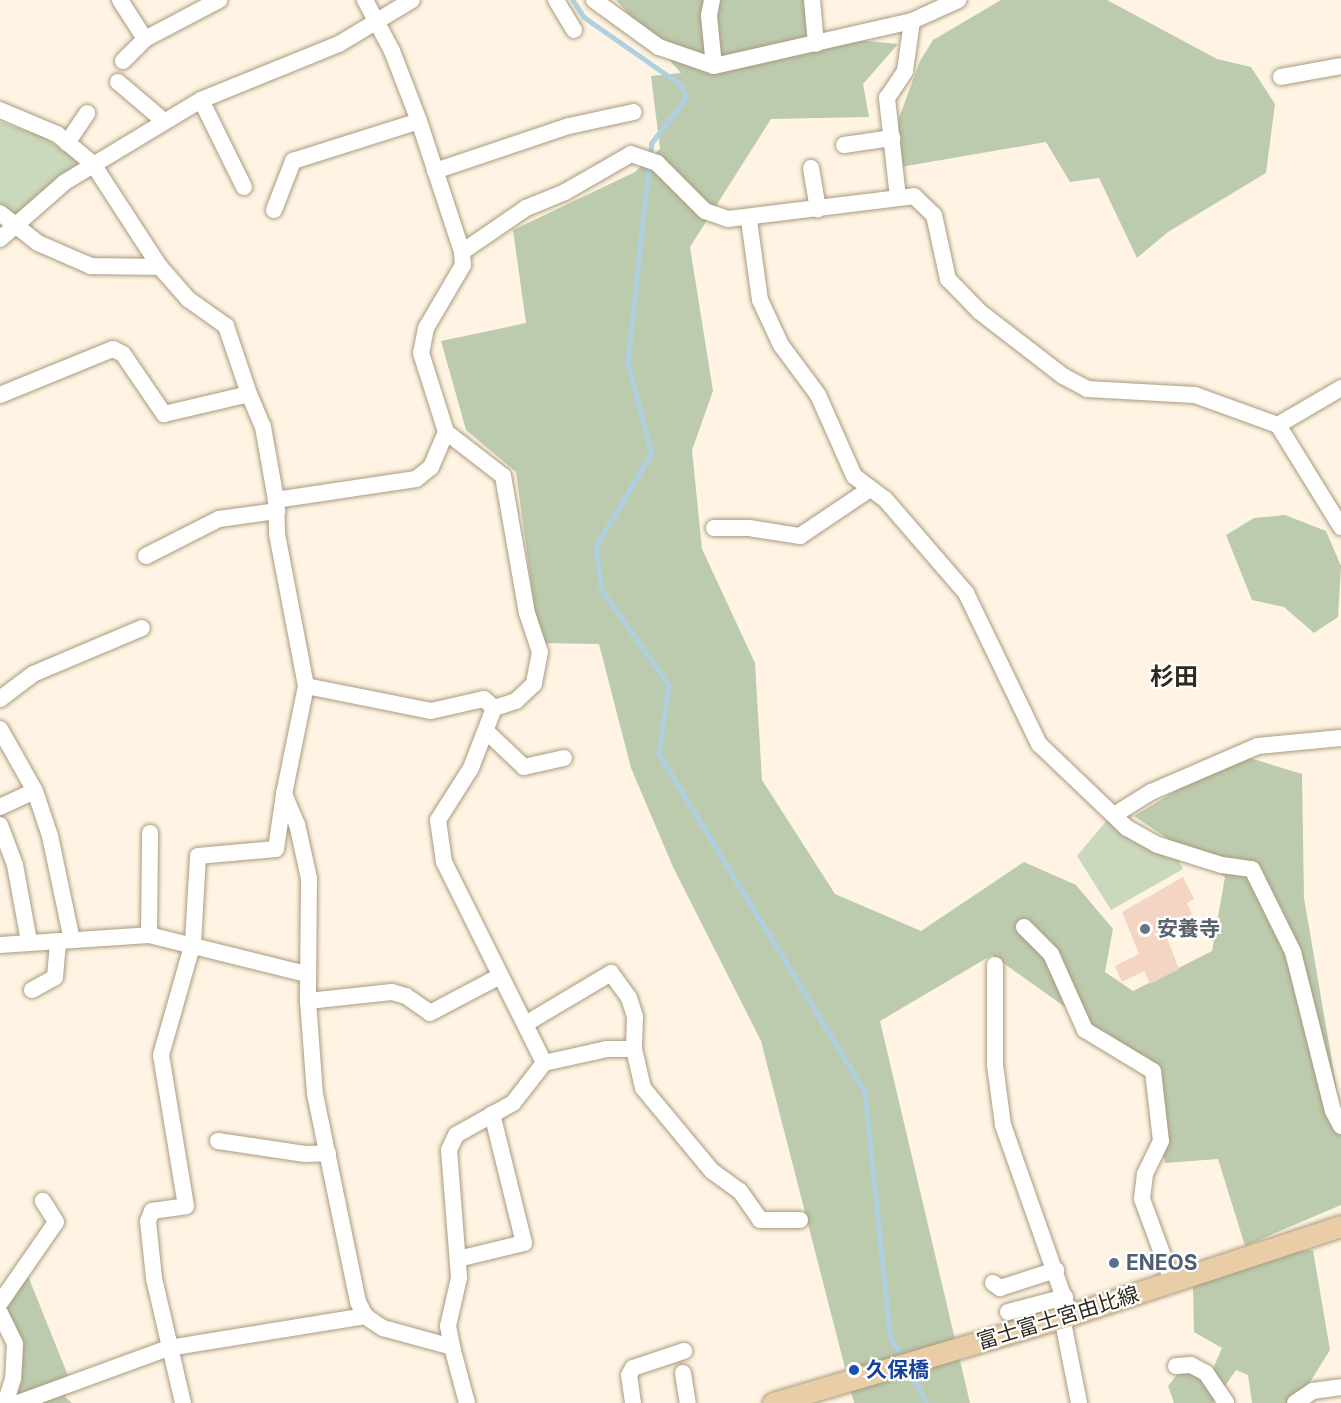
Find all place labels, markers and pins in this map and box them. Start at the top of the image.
place label: 安養寺 [1157,916,1220,942]
marker: 安養寺 [1138,922,1152,936]
place label: ENEOS [1126,1250,1197,1276]
marker: ENEOS [1107,1256,1121,1270]
place label: 久保橋 [866,1357,929,1383]
marker: 久保橋 [847,1363,861,1377]

